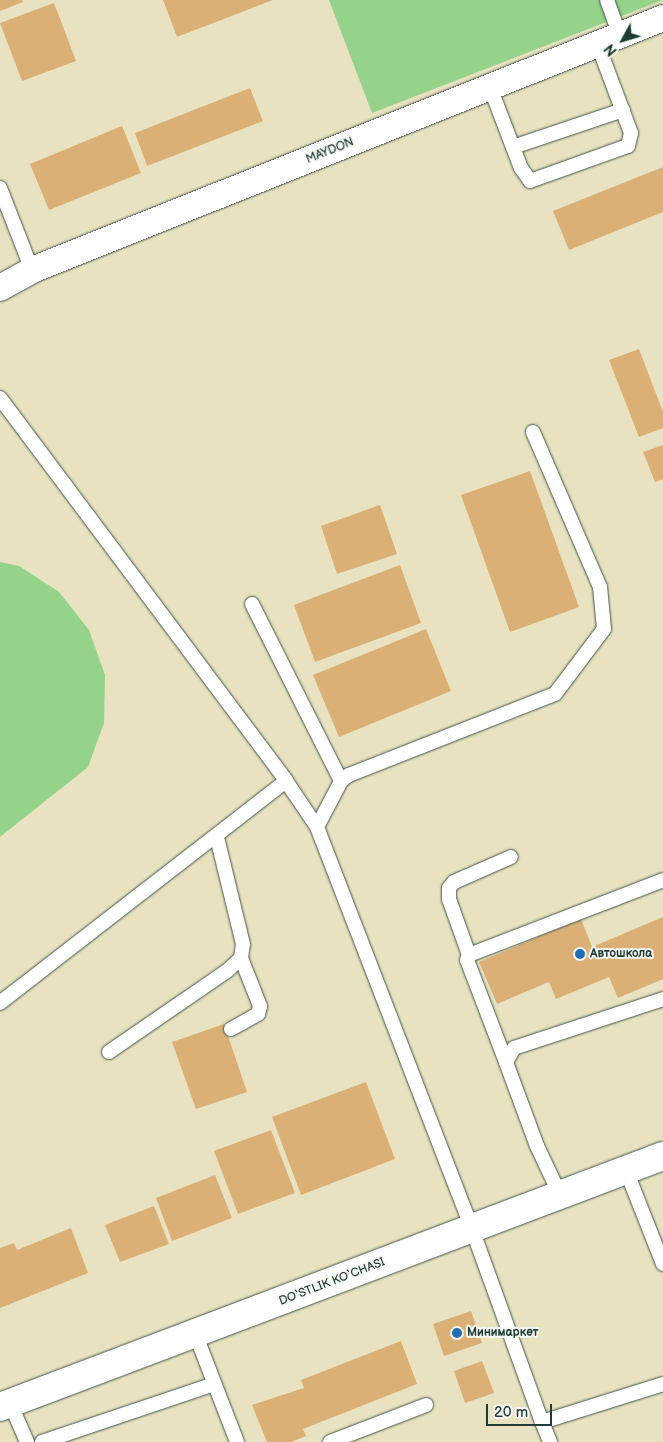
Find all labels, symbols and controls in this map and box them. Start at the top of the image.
north arrow [598,15,648,65]
text: N [601,40,621,59]
street label: MAYDON [304,135,356,167]
place label: Автошкола [590,947,652,961]
marker: Автошкола [574,948,586,960]
street label: DO‘STLIK KO‘CHASI [277,1255,387,1309]
place label: Минимаркет [467,1326,539,1340]
marker: Минимаркет [451,1327,463,1339]
scale bar [488,1394,554,1426]
text: 20 m [494,1403,528,1422]

